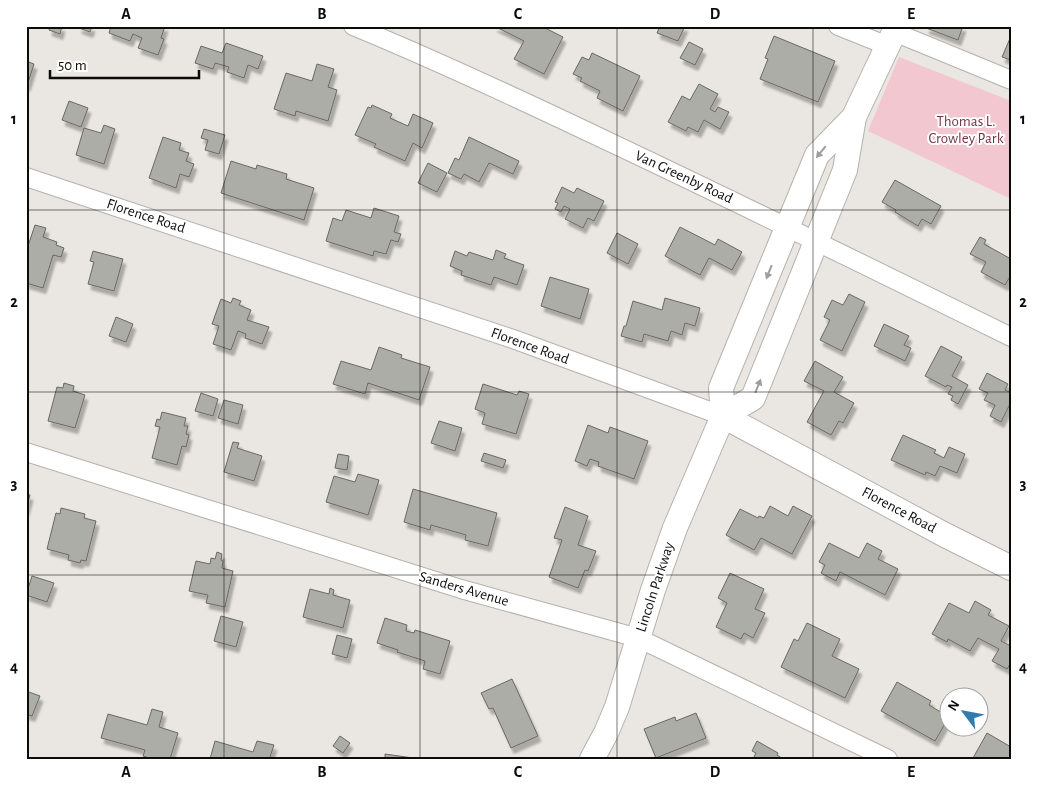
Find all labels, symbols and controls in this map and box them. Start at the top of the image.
text: A [121,6,131,22]
text: B [317,6,327,22]
text: C [514,6,523,22]
text: D [710,6,721,22]
text: E [907,6,915,22]
scale bar [50,48,199,80]
text: 50 m [58,58,87,73]
text: 1 [11,111,17,127]
text: 1 [1020,111,1026,127]
park label: Thomas L. Crowley Park [929,114,1004,146]
one-way arrow [816,145,826,159]
street label: Van Greenby Road [633,148,735,206]
street label: Florence Road [105,196,187,236]
one-way arrow [765,265,773,280]
text: 2 [10,294,18,310]
text: 2 [1019,294,1027,310]
street label: Florence Road [489,325,571,367]
one-way arrow [754,378,762,393]
text: 3 [11,476,18,492]
text: 3 [1020,476,1027,492]
street label: Florence Road [859,484,939,536]
street label: Lincoln Parkway [633,540,677,634]
street label: Sanders Avenue [417,569,511,609]
text: 4 [10,659,18,675]
text: 4 [1019,659,1027,675]
north arrow [940,688,990,738]
text: N [945,698,962,713]
text: A [121,764,131,780]
text: B [317,764,327,780]
text: C [514,764,523,780]
text: D [710,764,721,780]
text: E [907,764,915,780]

